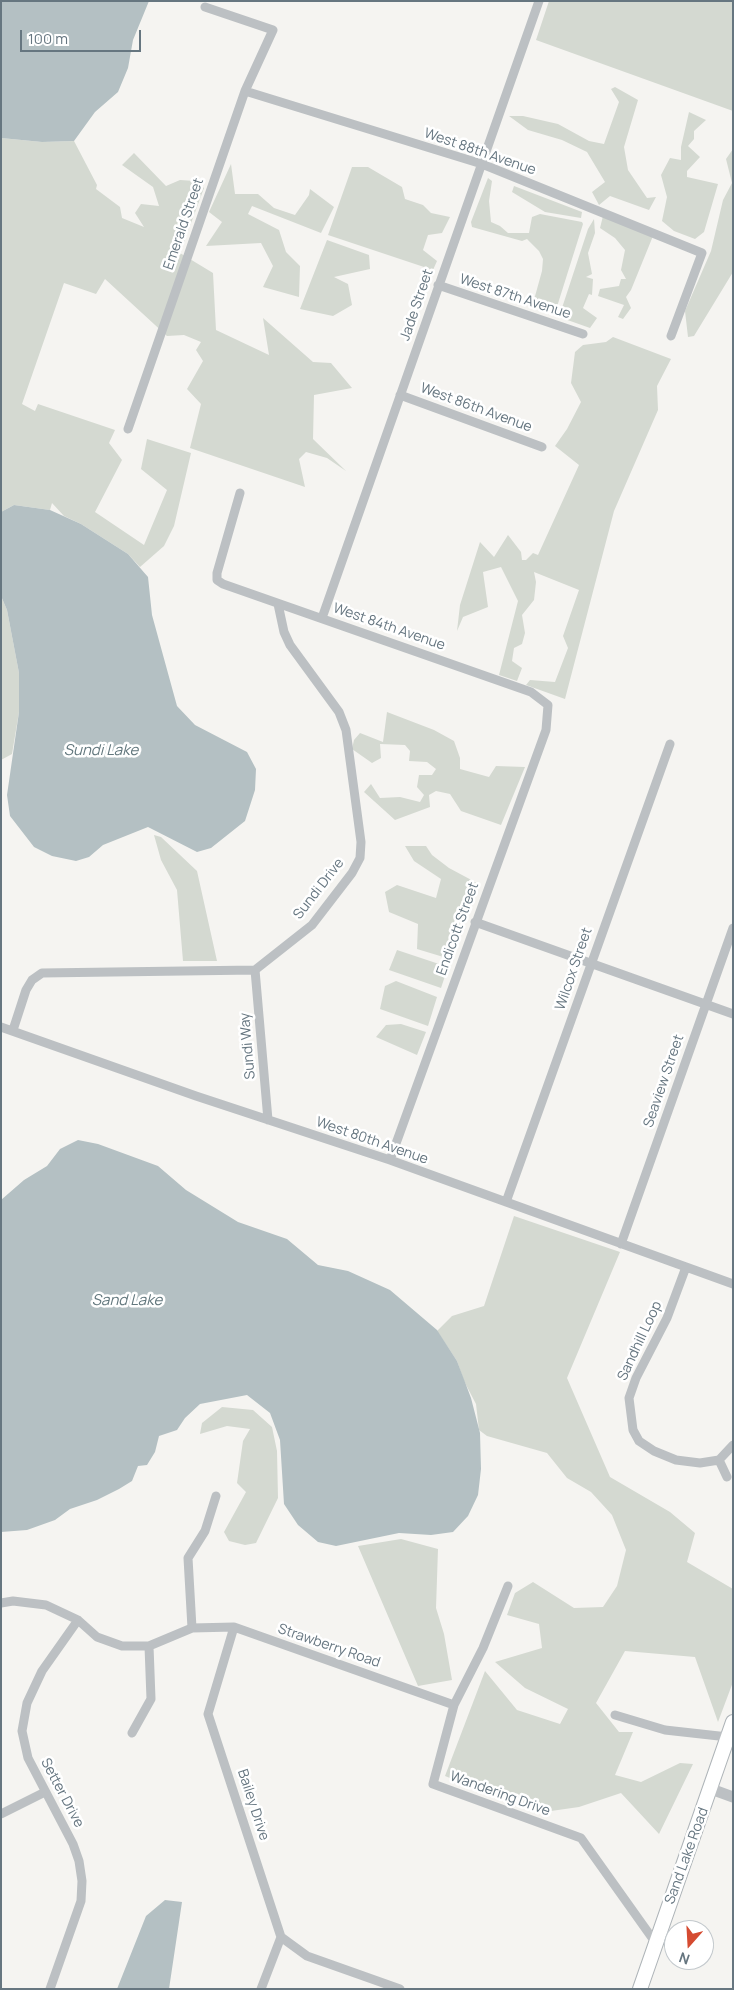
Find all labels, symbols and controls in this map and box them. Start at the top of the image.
scale bar [22,20,144,52]
text: 100 m [28,28,68,49]
street label: West 88th Avenue [422,125,538,179]
street label: Emerald Street [160,176,208,272]
street label: Jade Street [397,267,437,343]
street label: West 87th Avenue [457,271,573,323]
street label: West 86th Avenue [418,380,534,436]
street label: West 84th Avenue [331,600,447,654]
water label: Sundi Lake [64,742,138,760]
street label: Sundi Drive [290,855,348,923]
street label: Endicott Street [433,880,483,978]
street label: Wilcox Street [552,925,596,1013]
street label: Sundi Way [237,1012,259,1080]
street label: Seaview Street [640,1032,688,1130]
street label: West 80th Avenue [314,1114,430,1168]
water label: Sand Lake [92,1292,162,1310]
street label: Sandhill Loop [614,1299,666,1383]
street label: Strawberry Road [276,1621,382,1671]
street label: Setter Drive [37,1756,87,1830]
street label: Bailey Drive [234,1767,272,1843]
street label: Wandering Drive [448,1768,552,1820]
street label: Sand Lake Road [662,1805,712,1907]
north arrow [664,1920,714,1970]
text: N [676,1948,692,1969]

